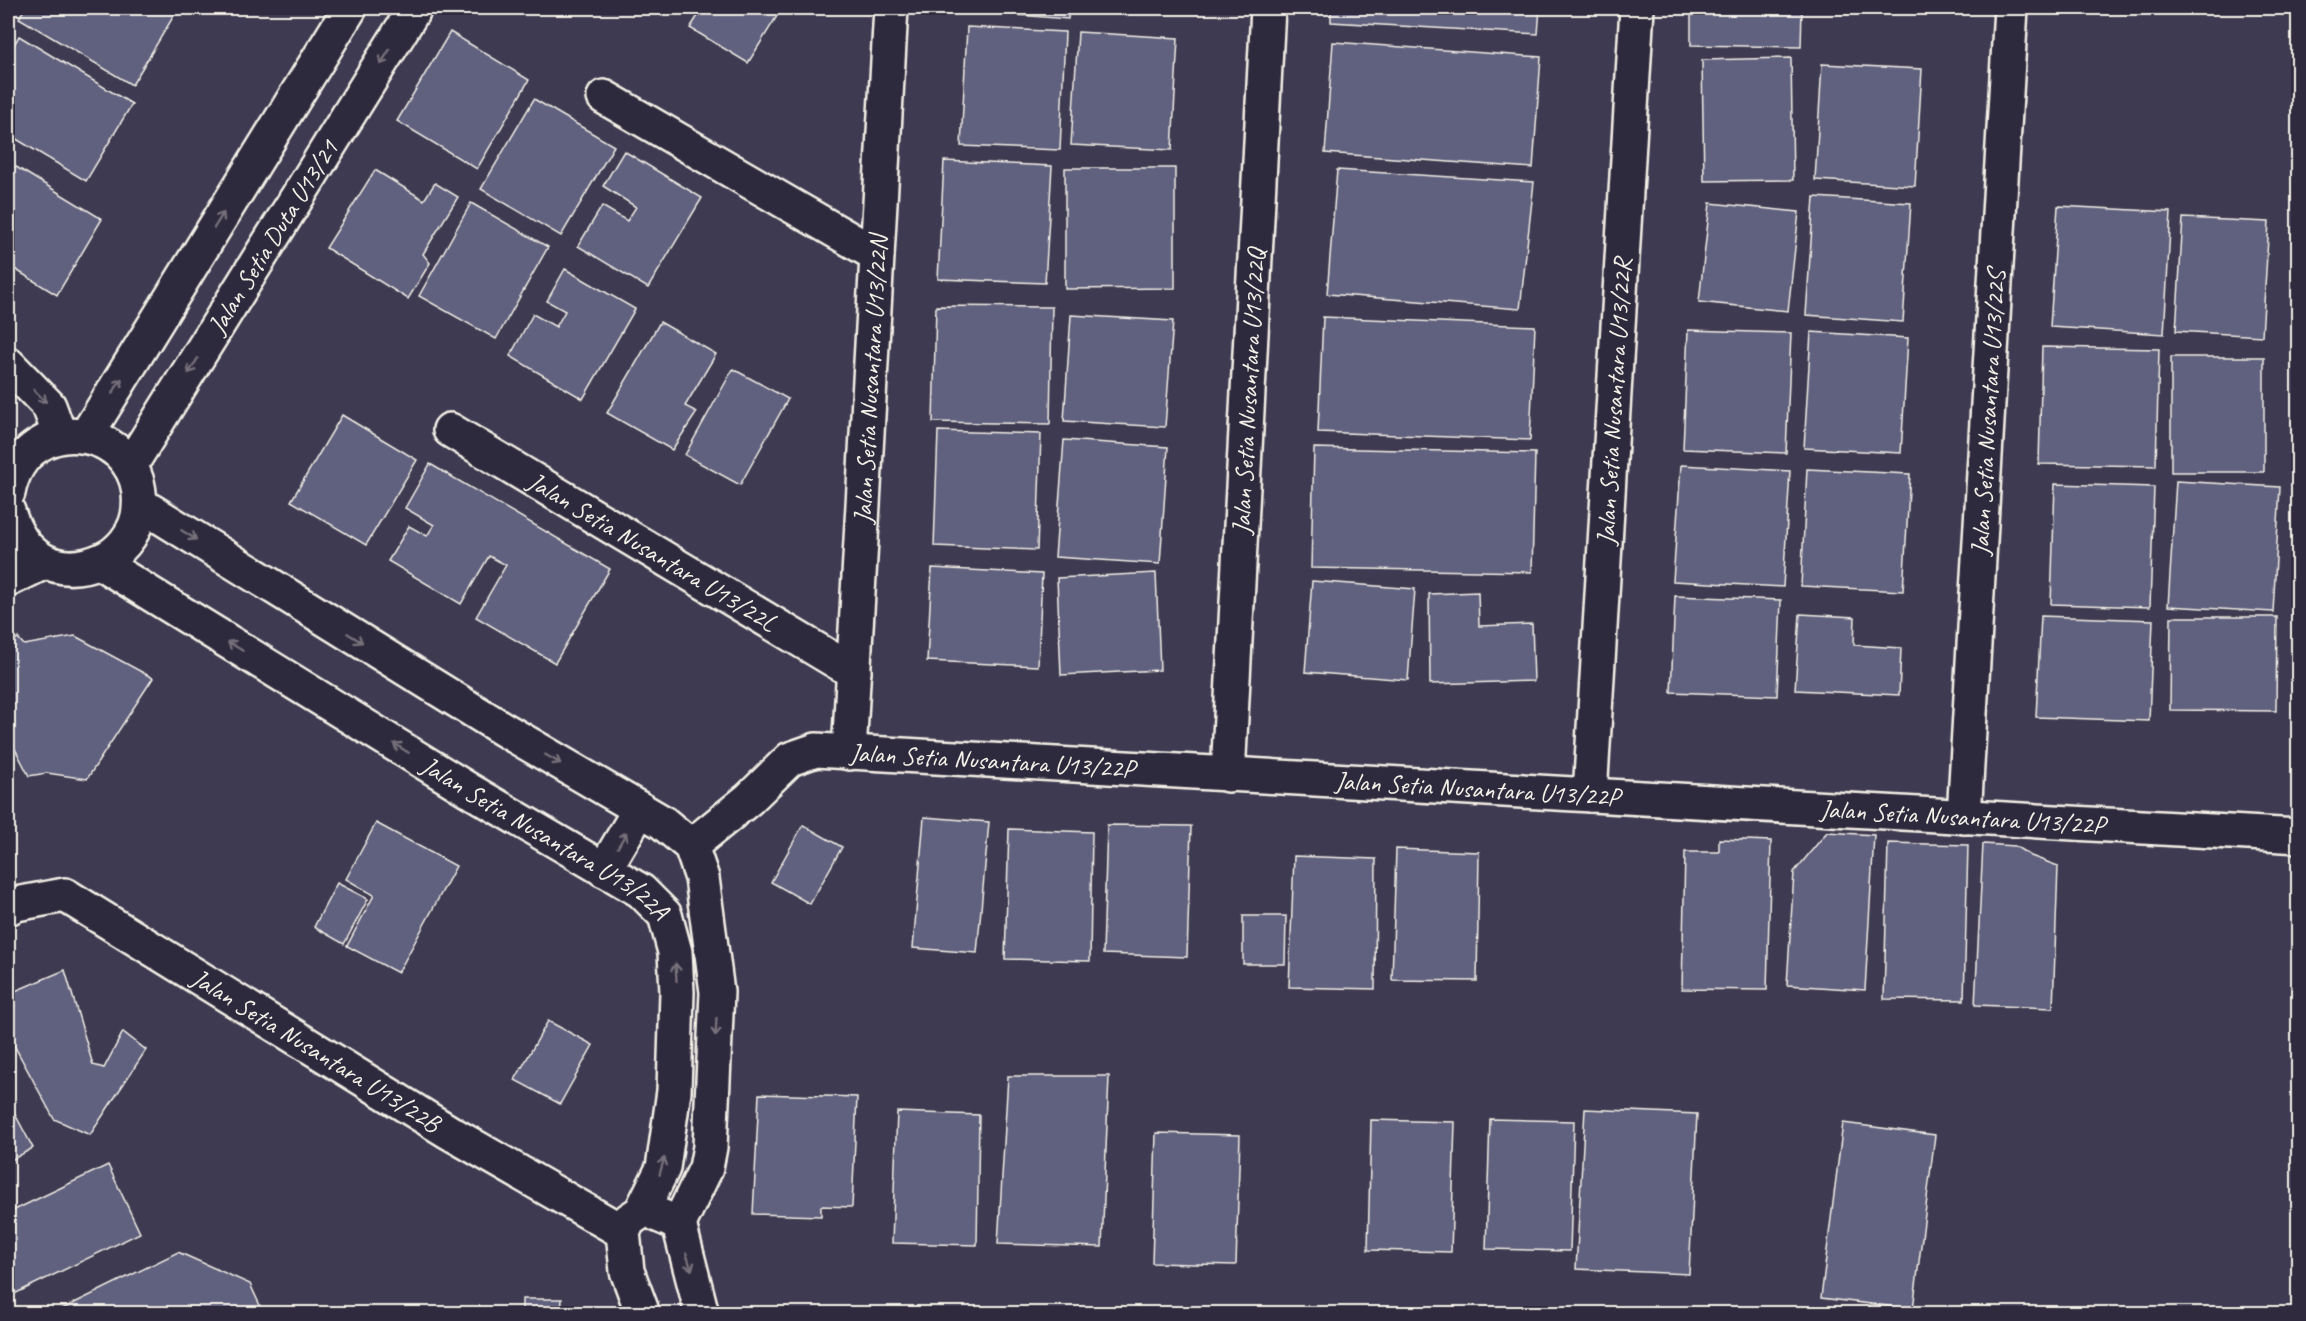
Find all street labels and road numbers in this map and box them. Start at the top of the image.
street label: Jalan Setia Duta U13/21 [199,133,346,341]
street label: Jalan Setia Nusantara U13/22N [845,230,895,527]
street label: Jalan Setia Nusantara U13/22Q [1224,245,1272,537]
street label: Jalan Setia Nusantara U13/22R [1588,255,1639,548]
street label: Jalan Setia Nusantara U13/22S [1963,264,2013,558]
street label: Jalan Setia Nusantara U13/22L [520,463,784,639]
street label: Jalan Setia Nusantara U13/22P [847,735,1139,785]
street label: Jalan Setia Nusantara U13/22A [414,747,678,928]
street label: Jalan Setia Nusantara U13/22P [1332,764,1625,813]
street label: Jalan Setia Nusantara U13/22P [1817,792,2110,841]
street label: Jalan Setia Nusantara U13/22B [184,960,448,1140]

